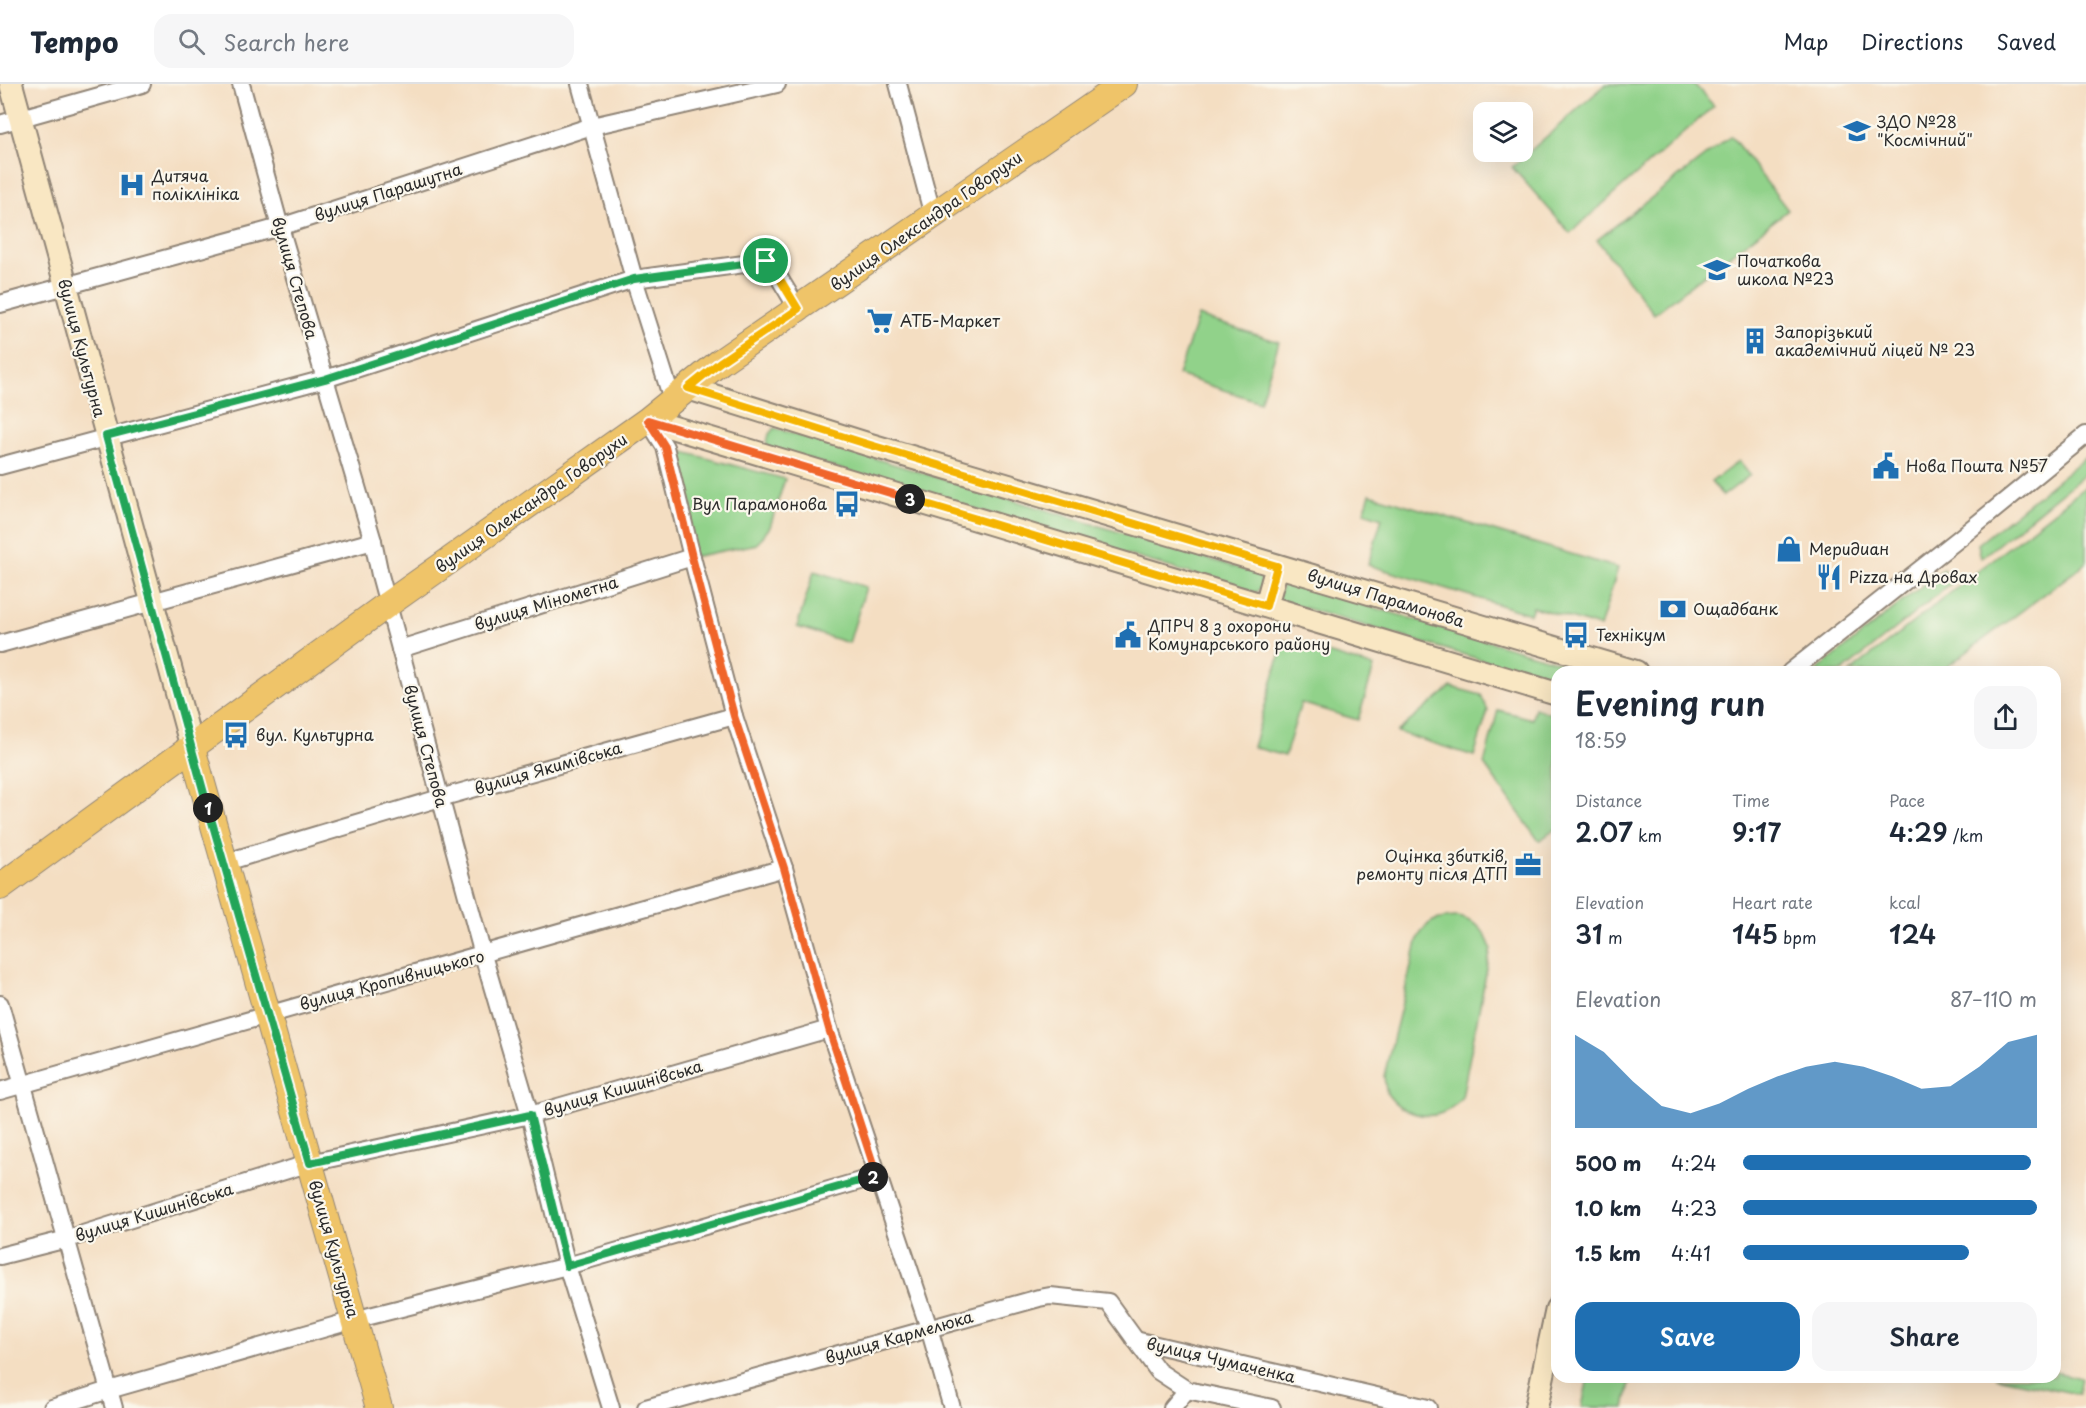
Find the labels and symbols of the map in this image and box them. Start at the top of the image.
place label: ЗДО №28 "Космічний" [1877,109,1973,151]
school or university icon: ЗДО №28 "Космічний" [1842,116,1872,146]
street label: вулиця Олександра Говорухи [824,144,1026,296]
street label: вулиця Парашутна [311,156,465,226]
place label: Дитяча поліклініка [151,163,239,205]
hospital icon: Дитяча поліклініка [117,170,147,200]
street label: вулиця Степова [267,214,325,342]
pin [740,235,791,286]
place label: Початкова школа №23 [1737,248,1834,290]
school or university icon: Початкова школа №23 [1702,255,1732,285]
street label: вулиця Культурна [53,276,113,420]
supermarket icon: АТБ-Маркет [865,306,895,336]
place label: АТБ-Маркет [900,308,1000,332]
place label: Запорізький академічний ліцей № 23 [1775,319,1975,361]
building icon: Запорізький академічний ліцей № 23 [1740,326,1770,356]
street label: вулиця Олександра Говорухи [429,426,631,578]
public building icon: Нова Пошта №57 [1871,451,1901,481]
place label: Нова Пошта №57 [1906,453,2048,477]
pin: 3 [895,484,925,514]
bus stop icon: Вул Парамонова [832,489,862,519]
place label: Вул Парамонова [692,491,827,515]
shop icon: Меридиан [1774,534,1804,564]
place label: Меридиан [1809,536,1889,560]
street label: вулиця Парамонова [1305,562,1468,632]
restaurant icon: Pizza на Дровах [1814,562,1844,592]
place label: Pizza на Дровах [1849,564,1978,588]
street label: вулиця Мінометна [471,569,621,635]
bank icon: Ощадбанк [1658,594,1688,624]
place label: Ощадбанк [1693,596,1779,620]
place label: ДПРЧ 8 з охорони Комунарського району [1147,613,1330,655]
public building icon: ДПРЧ 8 з охорони Комунарського району [1113,620,1143,650]
bus stop icon: Технікум [1561,620,1591,650]
place label: Технікум [1596,622,1666,646]
street label: вулиця Степова [399,682,455,810]
bus stop icon: вул. Культурна [221,720,251,750]
place label: вул. Культурна [256,722,374,746]
street label: вулиця Якимівська [471,735,624,800]
pin: 1 [193,793,223,823]
place label: Оцінка збитків, ремонту після ДТП [1356,843,1508,885]
office icon: Оцінка збитків, ремонту після ДТП [1513,850,1543,880]
street label: вулиця Кропивницького [297,943,487,1015]
street label: вулиця Кишинівська [540,1053,705,1121]
pin: 2 [858,1162,888,1192]
street label: вулиця Кишинівська [72,1176,236,1247]
street label: вулиця Культурна [304,1177,366,1321]
street label: вулиця Кармелюка [822,1303,975,1369]
street label: вулиця Чумаченка [1144,1330,1298,1388]

